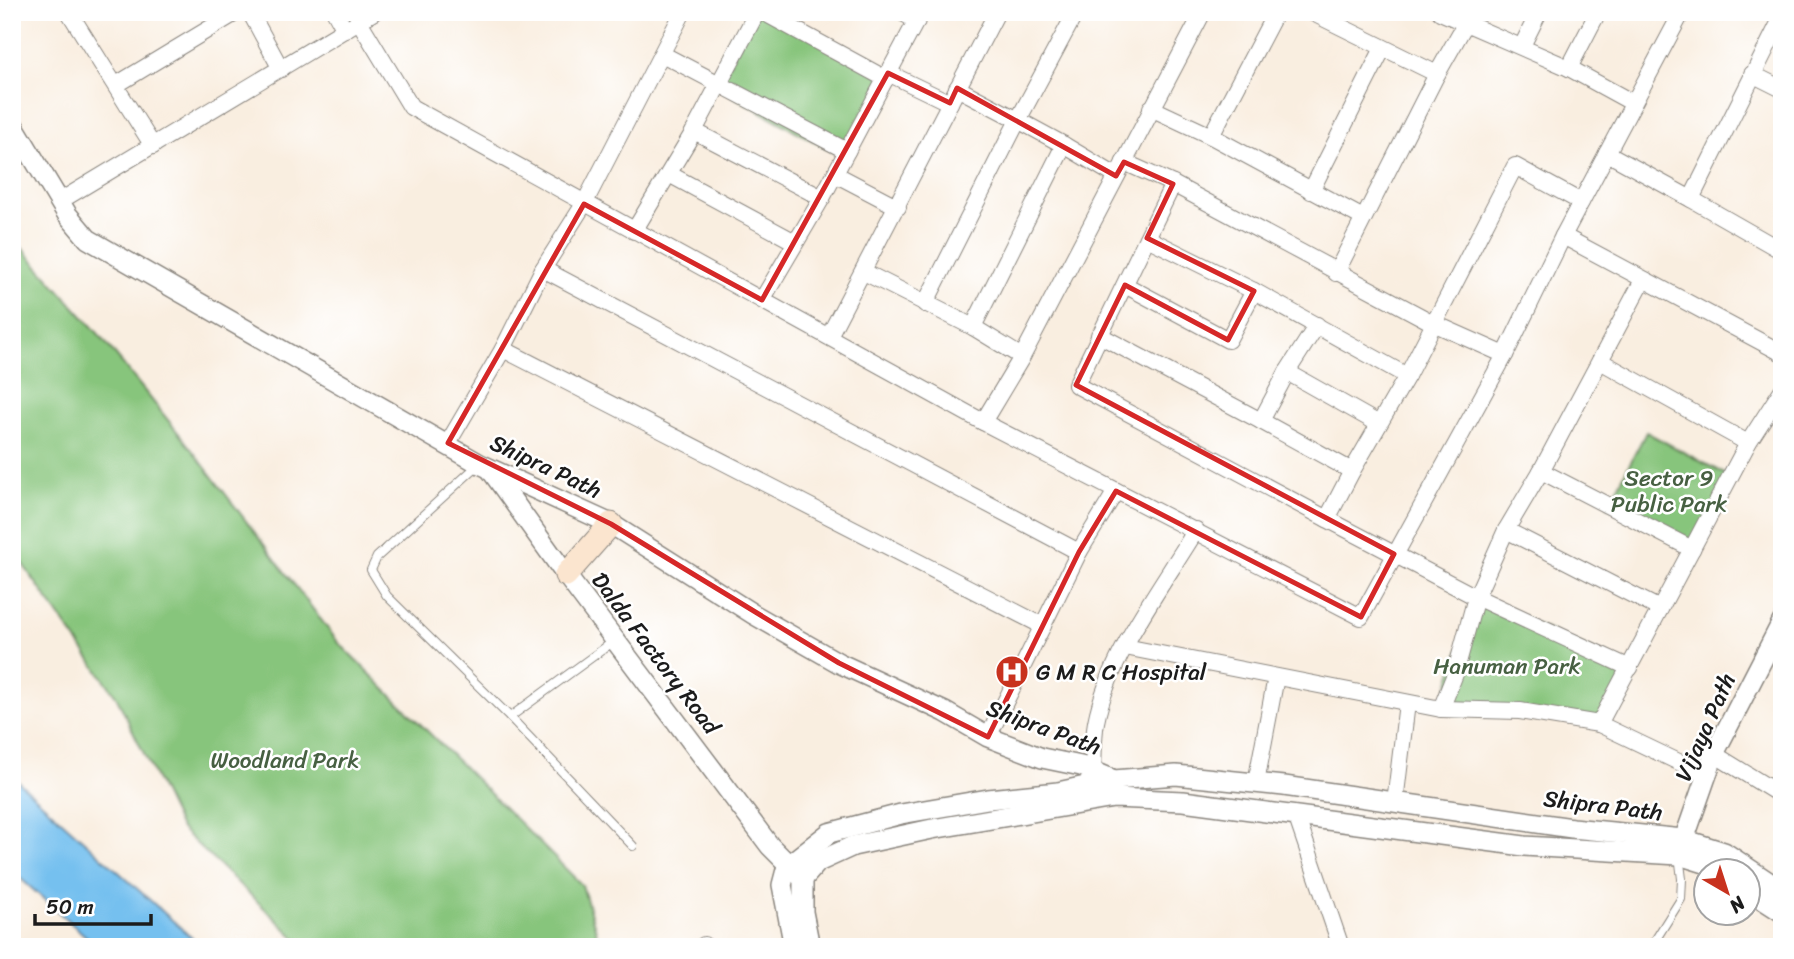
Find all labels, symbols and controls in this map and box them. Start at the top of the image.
street label: Shipra Path [483,423,609,510]
park label: Sector 9 Public Park [1611,458,1727,525]
street label: Dalda Factory Road [580,563,732,745]
park label: Hanuman Park [1433,646,1581,687]
place label: G M R C Hospital [1036,652,1207,693]
hospital icon: G M R C Hospital [993,653,1031,691]
street label: Vijaya Path [1663,666,1748,788]
street label: Shipra Path [981,688,1107,767]
park label: Woodland Park [210,740,360,781]
street label: Shipra Path [1541,778,1665,833]
north arrow [1692,858,1762,928]
scale bar [35,882,150,926]
text: N [1721,887,1754,922]
text: 50 m [46,888,94,926]

